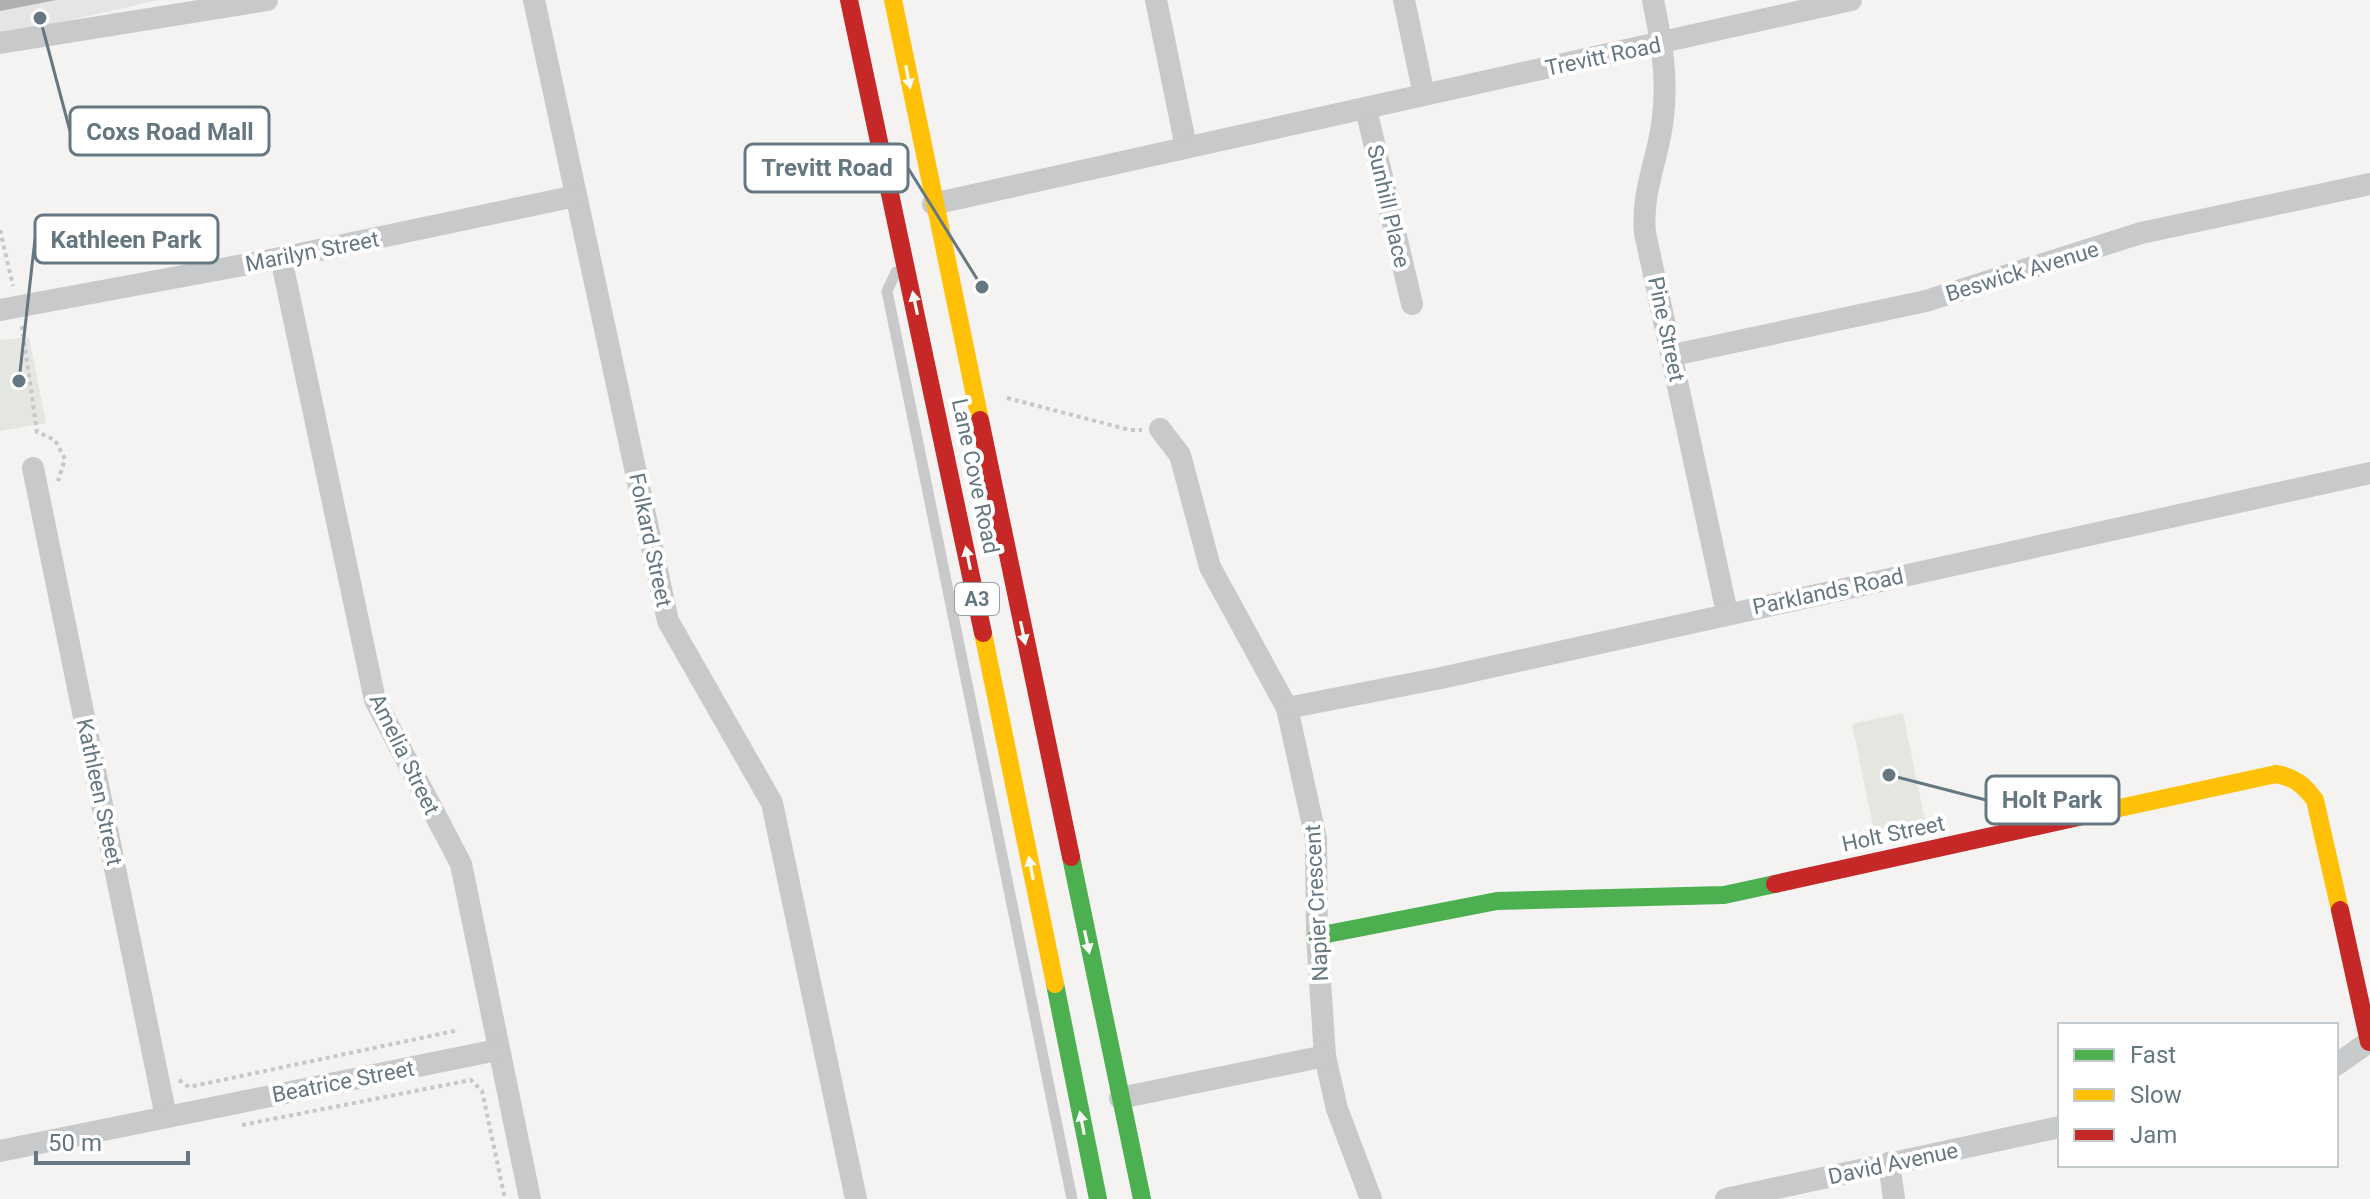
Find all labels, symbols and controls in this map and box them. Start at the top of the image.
street label: Trevitt Road [1543,32,1663,81]
one-way arrow [902,64,915,89]
callout: Coxs Road Mall [70,107,269,155]
text: Coxs Road Mall [86,118,254,146]
street label: Sunhill Place [1362,142,1415,270]
callout: Trevitt Road [745,144,908,192]
text: Trevitt Road [761,154,893,182]
callout: Kathleen Park [35,215,218,263]
text: Kathleen Park [50,226,203,254]
street label: Marilyn Street [243,226,381,277]
street label: Beswick Avenue [1943,236,2102,307]
street label: Pine Street [1643,274,1690,384]
one-way arrow [909,291,921,316]
street label: Lane Cove Road [947,396,1004,556]
street label: Folkard Street [624,471,677,609]
one-way arrow [962,545,974,570]
street label: Parklands Road [1750,563,1906,620]
road number: A3 [955,583,999,615]
one-way arrow [1017,621,1029,646]
street label: Amelia Street [364,690,445,819]
street label: Kathleen Street [72,716,127,868]
callout: Holt Park [1986,776,2119,824]
text: Holt Park [2002,786,2104,814]
street label: Holt Street [1839,810,1947,857]
street label: Napier Crescent [1300,824,1333,982]
one-way arrow [1024,855,1037,880]
one-way arrow [1081,930,1094,955]
legend [2058,1023,2338,1167]
text: Fast [2130,1041,2176,1069]
street label: Beatrice Street [270,1055,416,1108]
text: Slow [2130,1081,2182,1109]
one-way arrow [1076,1110,1088,1135]
scale bar [36,1115,188,1165]
text: Jam [2130,1121,2177,1149]
text: 50 m [48,1129,102,1157]
street label: David Avenue [1826,1138,1960,1189]

